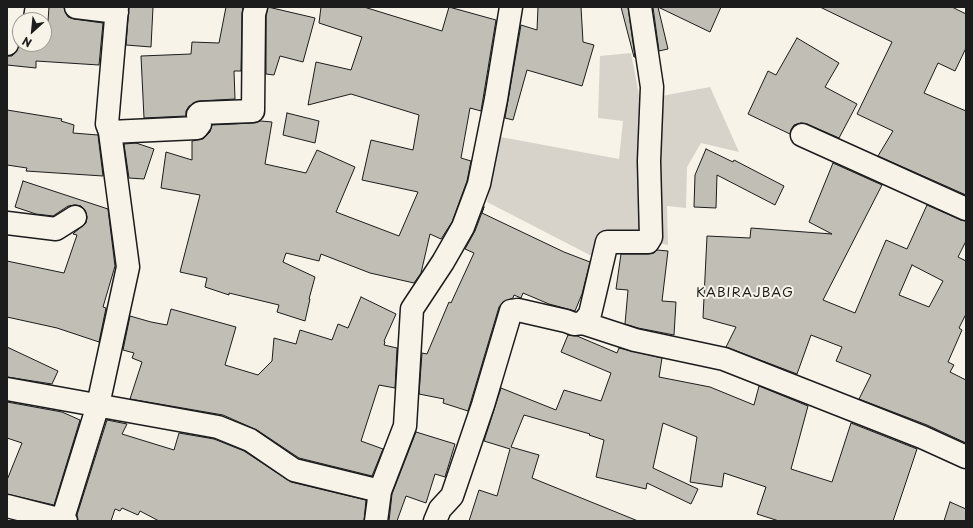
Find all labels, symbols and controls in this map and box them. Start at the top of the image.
north arrow [12,12,52,52]
text: N [19,33,35,52]
district label: KABIRAJBAG [696,285,794,301]

